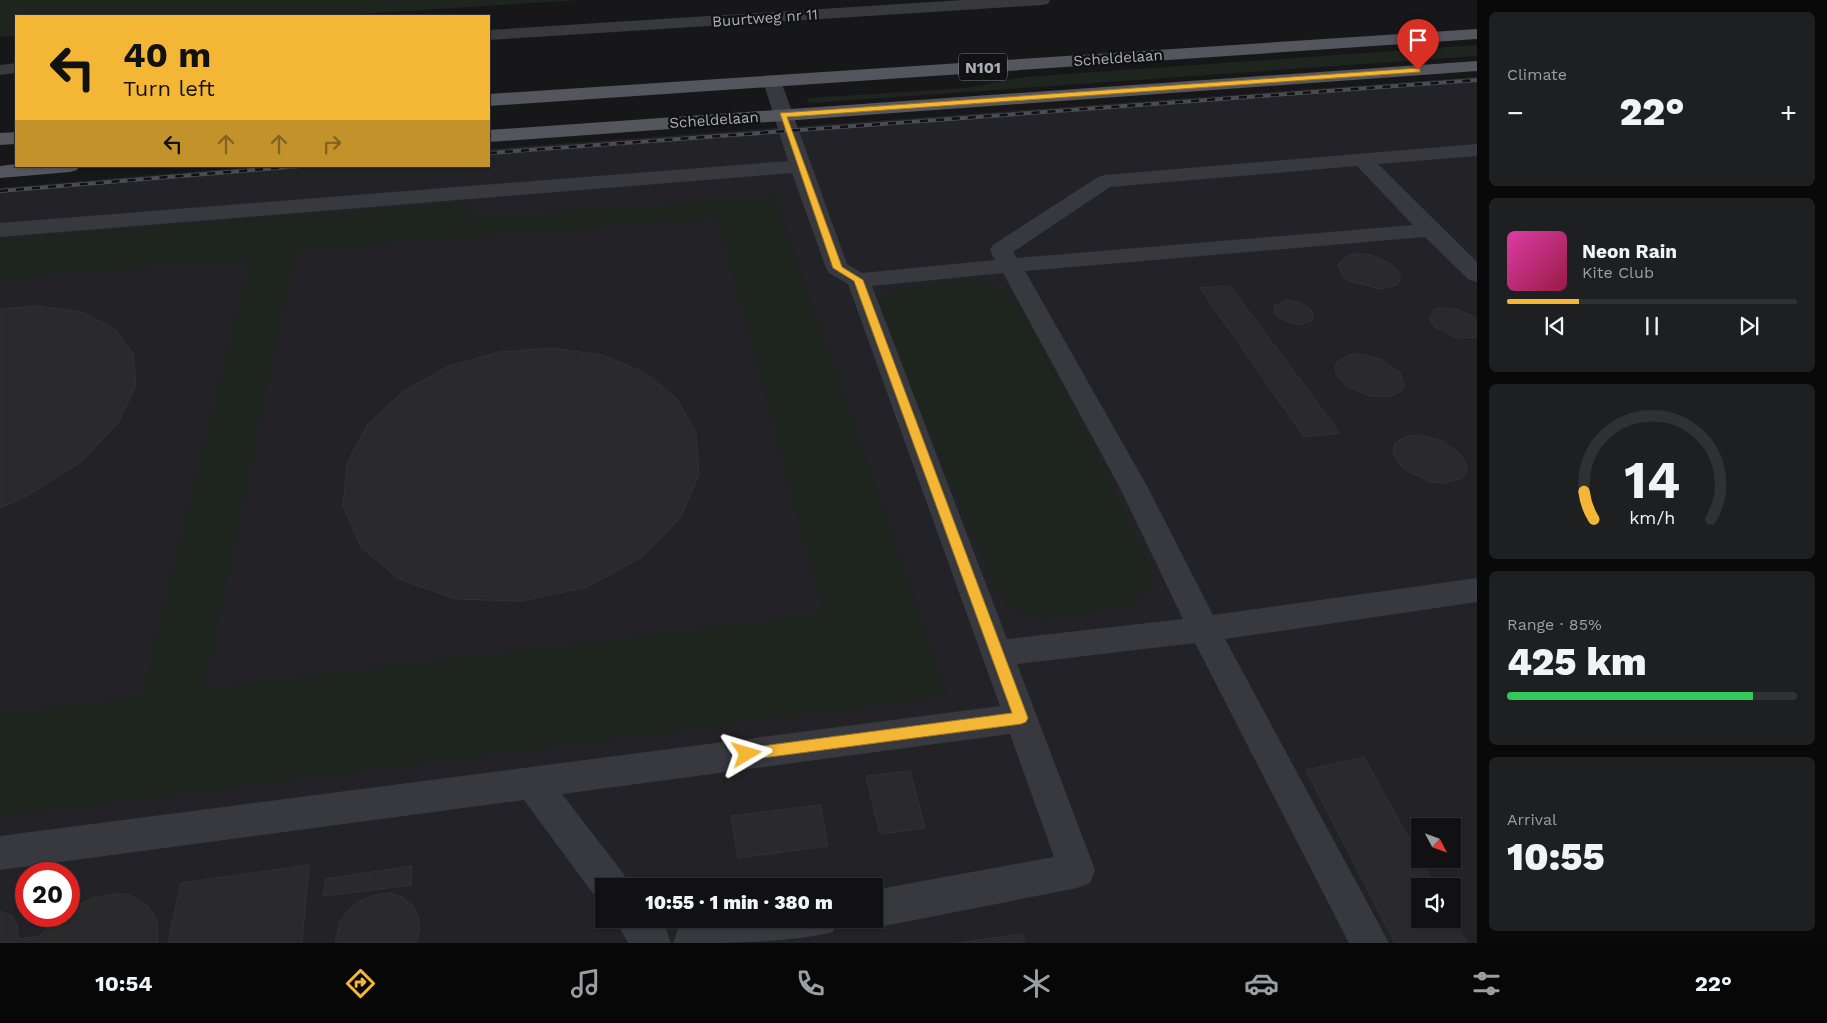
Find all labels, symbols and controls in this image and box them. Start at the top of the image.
street label: Buurtweg nr 11 [712,5,818,31]
pin [1397,19,1439,70]
icon: arrive [1404,26,1432,54]
text: 40 m [123,34,211,76]
icon: left [40,35,105,100]
street label: Scheldelaan [1073,46,1163,70]
road number: N101 [959,54,1007,80]
text: Climate [1507,65,1567,84]
text: Turn left [123,76,215,101]
text: 22° [1620,90,1684,134]
text: − [1507,96,1524,129]
text: + [1780,96,1797,129]
street label: Scheldelaan [669,108,759,132]
icon: left [159,130,187,158]
icon: ahead [212,130,240,158]
icon: ahead [265,130,293,158]
icon: right [318,130,346,158]
text: Neon Rain [1582,240,1677,263]
text: Kite Club [1582,263,1654,282]
icon: previous [1541,312,1569,340]
icon: pause [1638,312,1666,340]
icon: next [1735,312,1763,340]
text: 14 [1624,450,1680,511]
text: km/h [1629,507,1675,528]
text: Range · 85% [1507,615,1602,634]
text: 425 km [1507,640,1647,684]
position arrow [720,727,772,779]
text: Arrival [1507,810,1557,829]
north arrow [1411,818,1461,868]
map controls [1411,818,1461,928]
text: 10:55 [1507,835,1605,879]
speed limit sign: 20 [15,862,80,927]
button: sound [1411,878,1461,928]
text: 10:55 · 1 min · 380 m [645,891,833,914]
icon: directions [343,966,378,1001]
icon: music [568,966,603,1001]
icon: phone [793,966,828,1001]
icon: climate [1019,966,1054,1001]
icon: car [1244,966,1279,1001]
icon: filters [1469,966,1504,1001]
text: 10:54 [95,971,153,996]
text: 22° [1695,971,1732,996]

